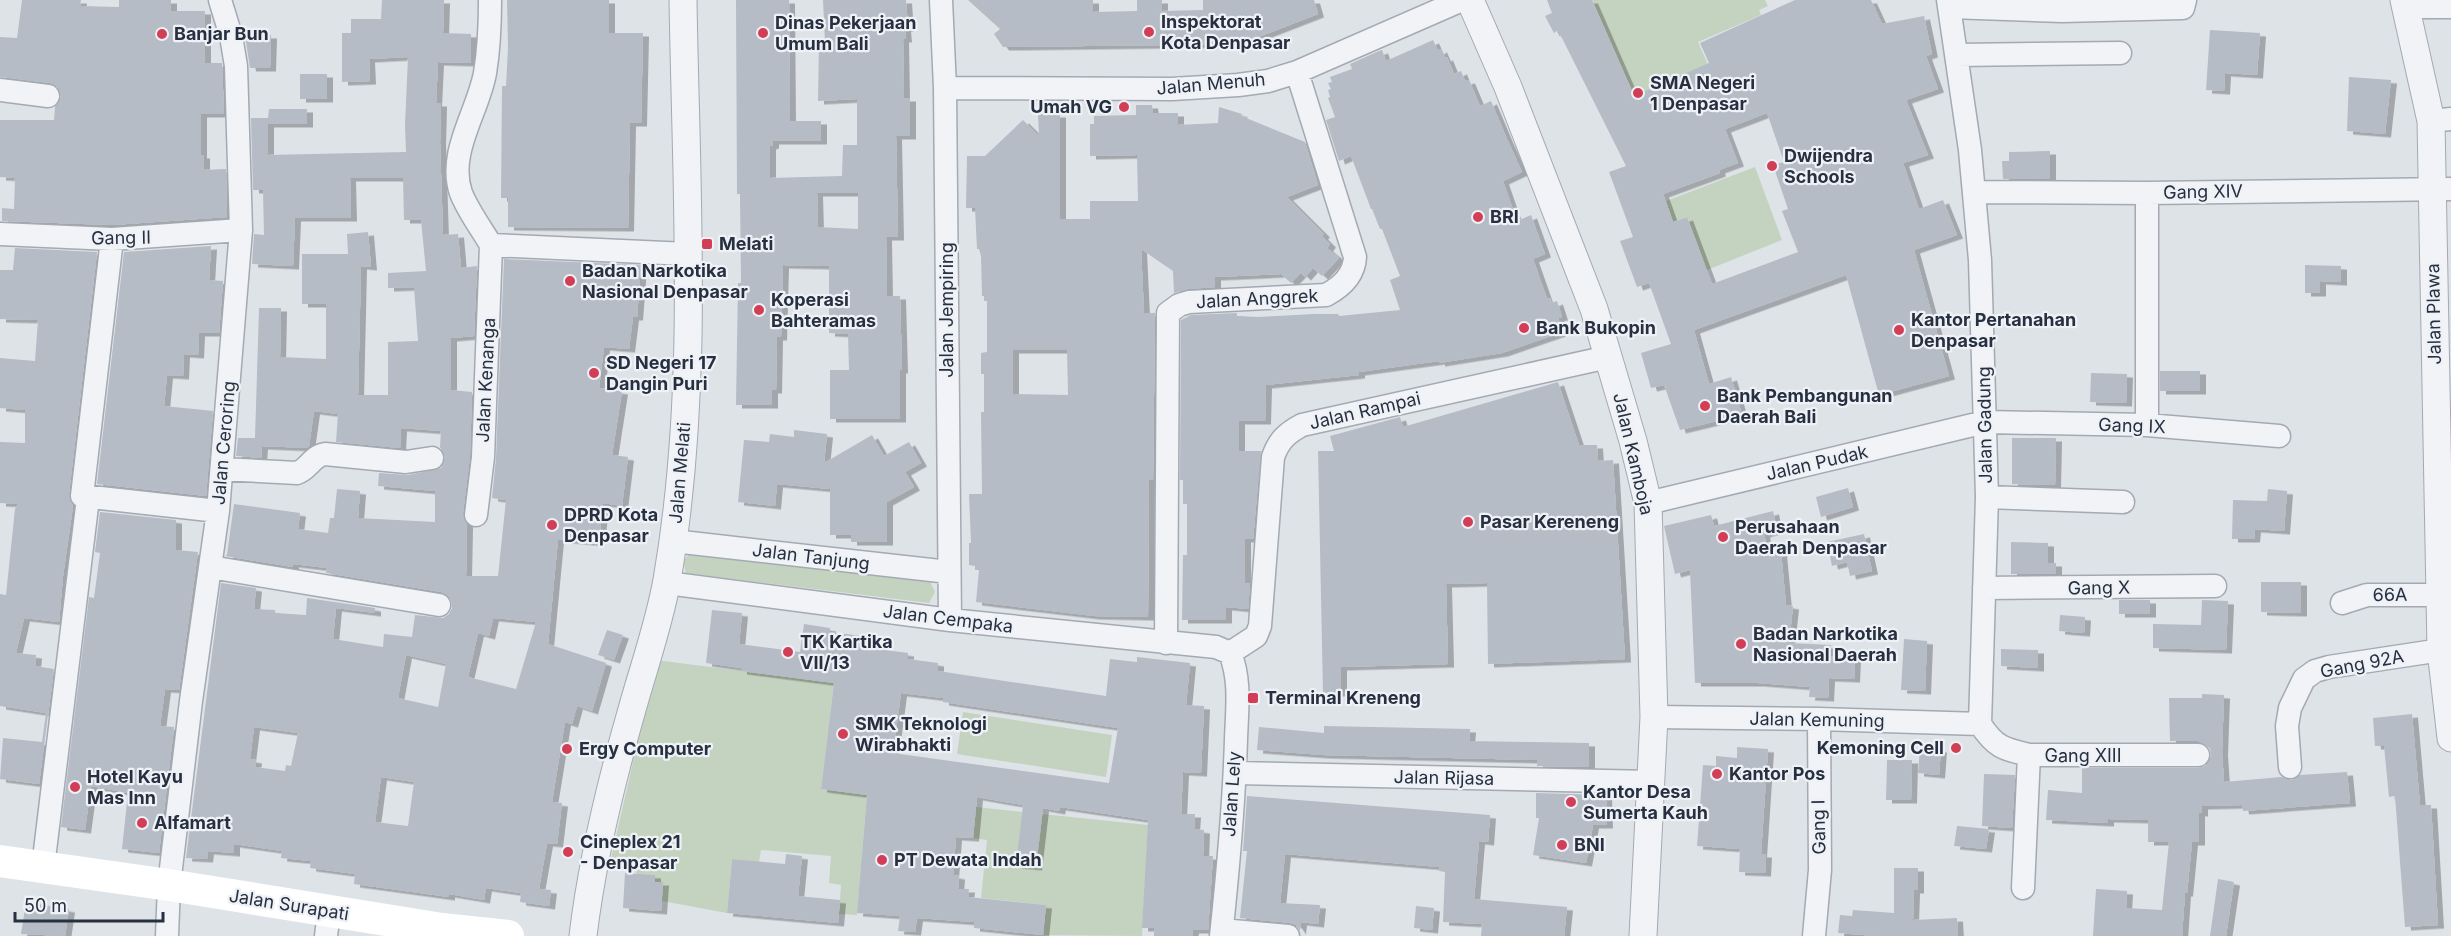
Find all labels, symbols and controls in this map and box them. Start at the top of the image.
place label: Inspektorat Kota Denpasar [1161,11,1290,53]
place label: Dinas Pekerjaan Umum Bali [775,12,916,54]
place label: Banjar Bun [174,23,269,44]
marker: Inspektorat Kota Denpasar [1142,25,1156,39]
marker: Dinas Pekerjaan Umum Bali [756,26,770,40]
marker: Banjar Bun [155,27,169,41]
street label: Jalan Menuh [1156,68,1266,99]
place label: SMA Negeri 1 Denpasar [1650,72,1755,114]
marker: SMA Negeri 1 Denpasar [1631,86,1645,100]
place label: Umah VG [1030,96,1112,117]
marker: Umah VG [1117,100,1131,114]
place label: Dwijendra Schools [1784,145,1873,187]
marker: Dwijendra Schools [1765,159,1779,173]
street label: Gang XIV [2163,180,2243,203]
place label: BRI [1490,206,1519,227]
marker: BRI [1471,210,1485,224]
street label: Gang II [91,226,151,249]
place label: Melati [719,233,773,254]
marker: Melati [700,237,714,251]
street label: Jalan Jempiring [936,242,957,378]
place label: Badan Narkotika Nasional Denpasar [582,260,748,302]
street label: Jalan Plawa [2422,263,2445,365]
marker: Badan Narkotika Nasional Denpasar [563,274,577,288]
street label: Jalan Anggrek [1195,285,1319,312]
place label: Koperasi Bahteramas [771,289,876,331]
marker: Koperasi Bahteramas [752,303,766,317]
place label: Kantor Pertanahan Denpasar [1911,309,2076,351]
street label: Jalan Kenanga [472,317,499,443]
place label: Bank Bukopin [1536,317,1656,338]
marker: Bank Bukopin [1517,321,1531,335]
marker: Kantor Pertanahan Denpasar [1892,323,1906,337]
place label: SD Negeri 17 Dangin Puri [606,352,716,394]
marker: SD Negeri 17 Dangin Puri [587,366,601,380]
street label: Jalan Gadung [1973,366,1996,484]
street label: Jalan Ceroring [208,380,239,506]
place label: Bank Pembangunan Daerah Bali [1717,385,1893,427]
street label: Jalan Rampai [1307,388,1423,434]
street label: Jalan Kamboja [1609,391,1658,517]
marker: Bank Pembangunan Daerah Bali [1698,399,1712,413]
street label: Gang IX [2098,414,2166,437]
street label: Jalan Melati [665,421,694,525]
street label: Jalan Pudak [1764,441,1870,484]
place label: DPRD Kota Denpasar [564,504,658,546]
place label: Pasar Kereneng [1480,511,1619,532]
marker: Pasar Kereneng [1461,515,1475,529]
place label: Perusahaan Daerah Denpasar [1735,516,1887,558]
marker: DPRD Kota Denpasar [545,518,559,532]
marker: Perusahaan Daerah Denpasar [1716,530,1730,544]
street label: Jalan Tanjung [751,539,871,574]
street label: Gang X [2068,576,2130,599]
street label: 66A [2372,584,2408,605]
street label: Jalan Cempaka [882,600,1014,637]
place label: Badan Narkotika Nasional Daerah [1753,623,1898,665]
place label: TK Kartika VII/13 [800,631,893,673]
marker: Badan Narkotika Nasional Daerah [1734,637,1748,651]
marker: TK Kartika VII/13 [781,645,795,659]
street label: Gang 92A [2318,645,2406,682]
place label: Terminal Kreneng [1265,687,1421,708]
marker: Terminal Kreneng [1246,691,1260,705]
street label: Jalan Kemuning [1749,708,1885,731]
place label: SMK Teknologi Wirabhakti [855,713,987,755]
marker: SMK Teknologi Wirabhakti [836,727,850,741]
place label: Kemoning Cell [1817,737,1944,758]
place label: Ergy Computer [579,738,711,759]
marker: Kemoning Cell [1949,741,1963,755]
marker: Ergy Computer [560,742,574,756]
street label: Gang XIII [2044,745,2122,766]
street label: Jalan Lely [1218,750,1245,837]
place label: Kantor Pos [1729,763,1825,784]
place label: Hotel Kayu Mas Inn [87,766,183,808]
street label: Jalan Rijasa [1394,766,1494,789]
marker: Kantor Pos [1710,767,1724,781]
marker: Hotel Kayu Mas Inn [68,780,82,794]
place label: Kantor Desa Sumerta Kauh [1583,781,1708,823]
marker: Kantor Desa Sumerta Kauh [1564,795,1578,809]
street label: Gang I [1808,799,1829,855]
place label: Alfamart [154,812,231,833]
marker: Alfamart [135,816,149,830]
place label: Cineplex 21 - Denpasar [580,831,681,873]
place label: BNI [1574,834,1605,855]
marker: BNI [1555,838,1569,852]
marker: Cineplex 21 - Denpasar [561,845,575,859]
place label: PT Dewata Indah [894,849,1042,870]
marker: PT Dewata Indah [875,853,889,867]
scale bar [15,885,164,923]
street label: Jalan Surapati [228,885,351,924]
text: 50 m [24,895,67,916]

